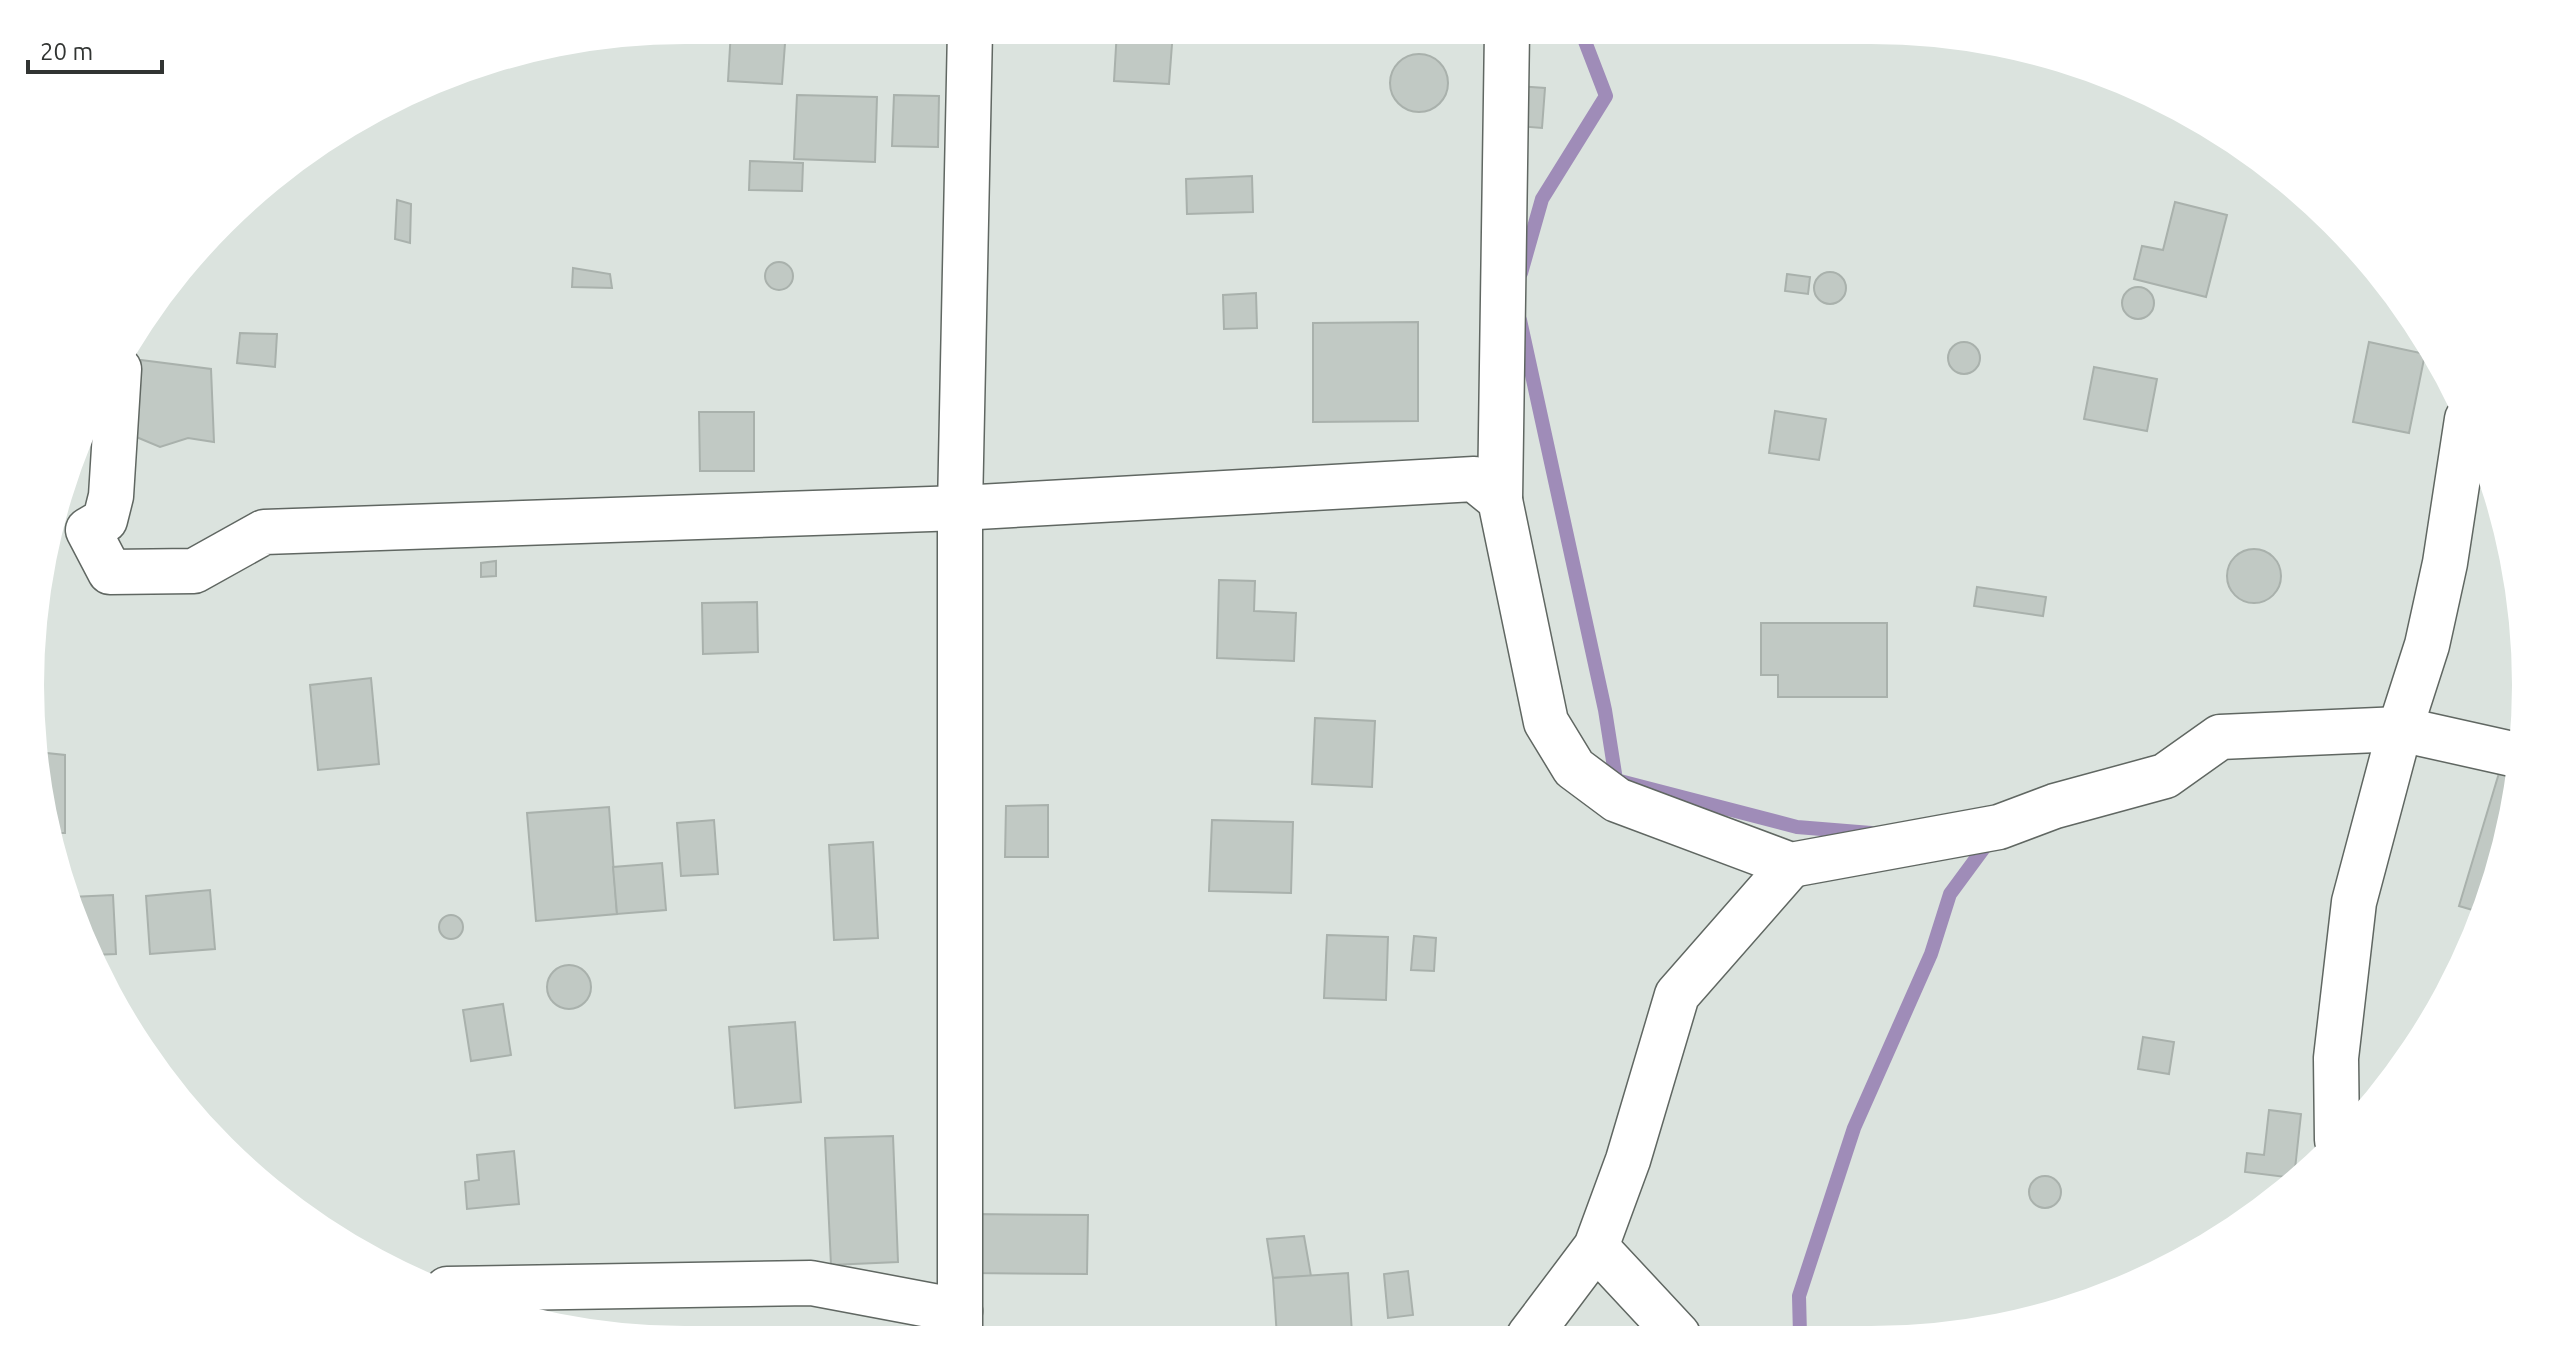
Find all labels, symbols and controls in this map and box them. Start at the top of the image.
scale bar [28,24,162,74]
text: 20 m [40,38,93,65]

